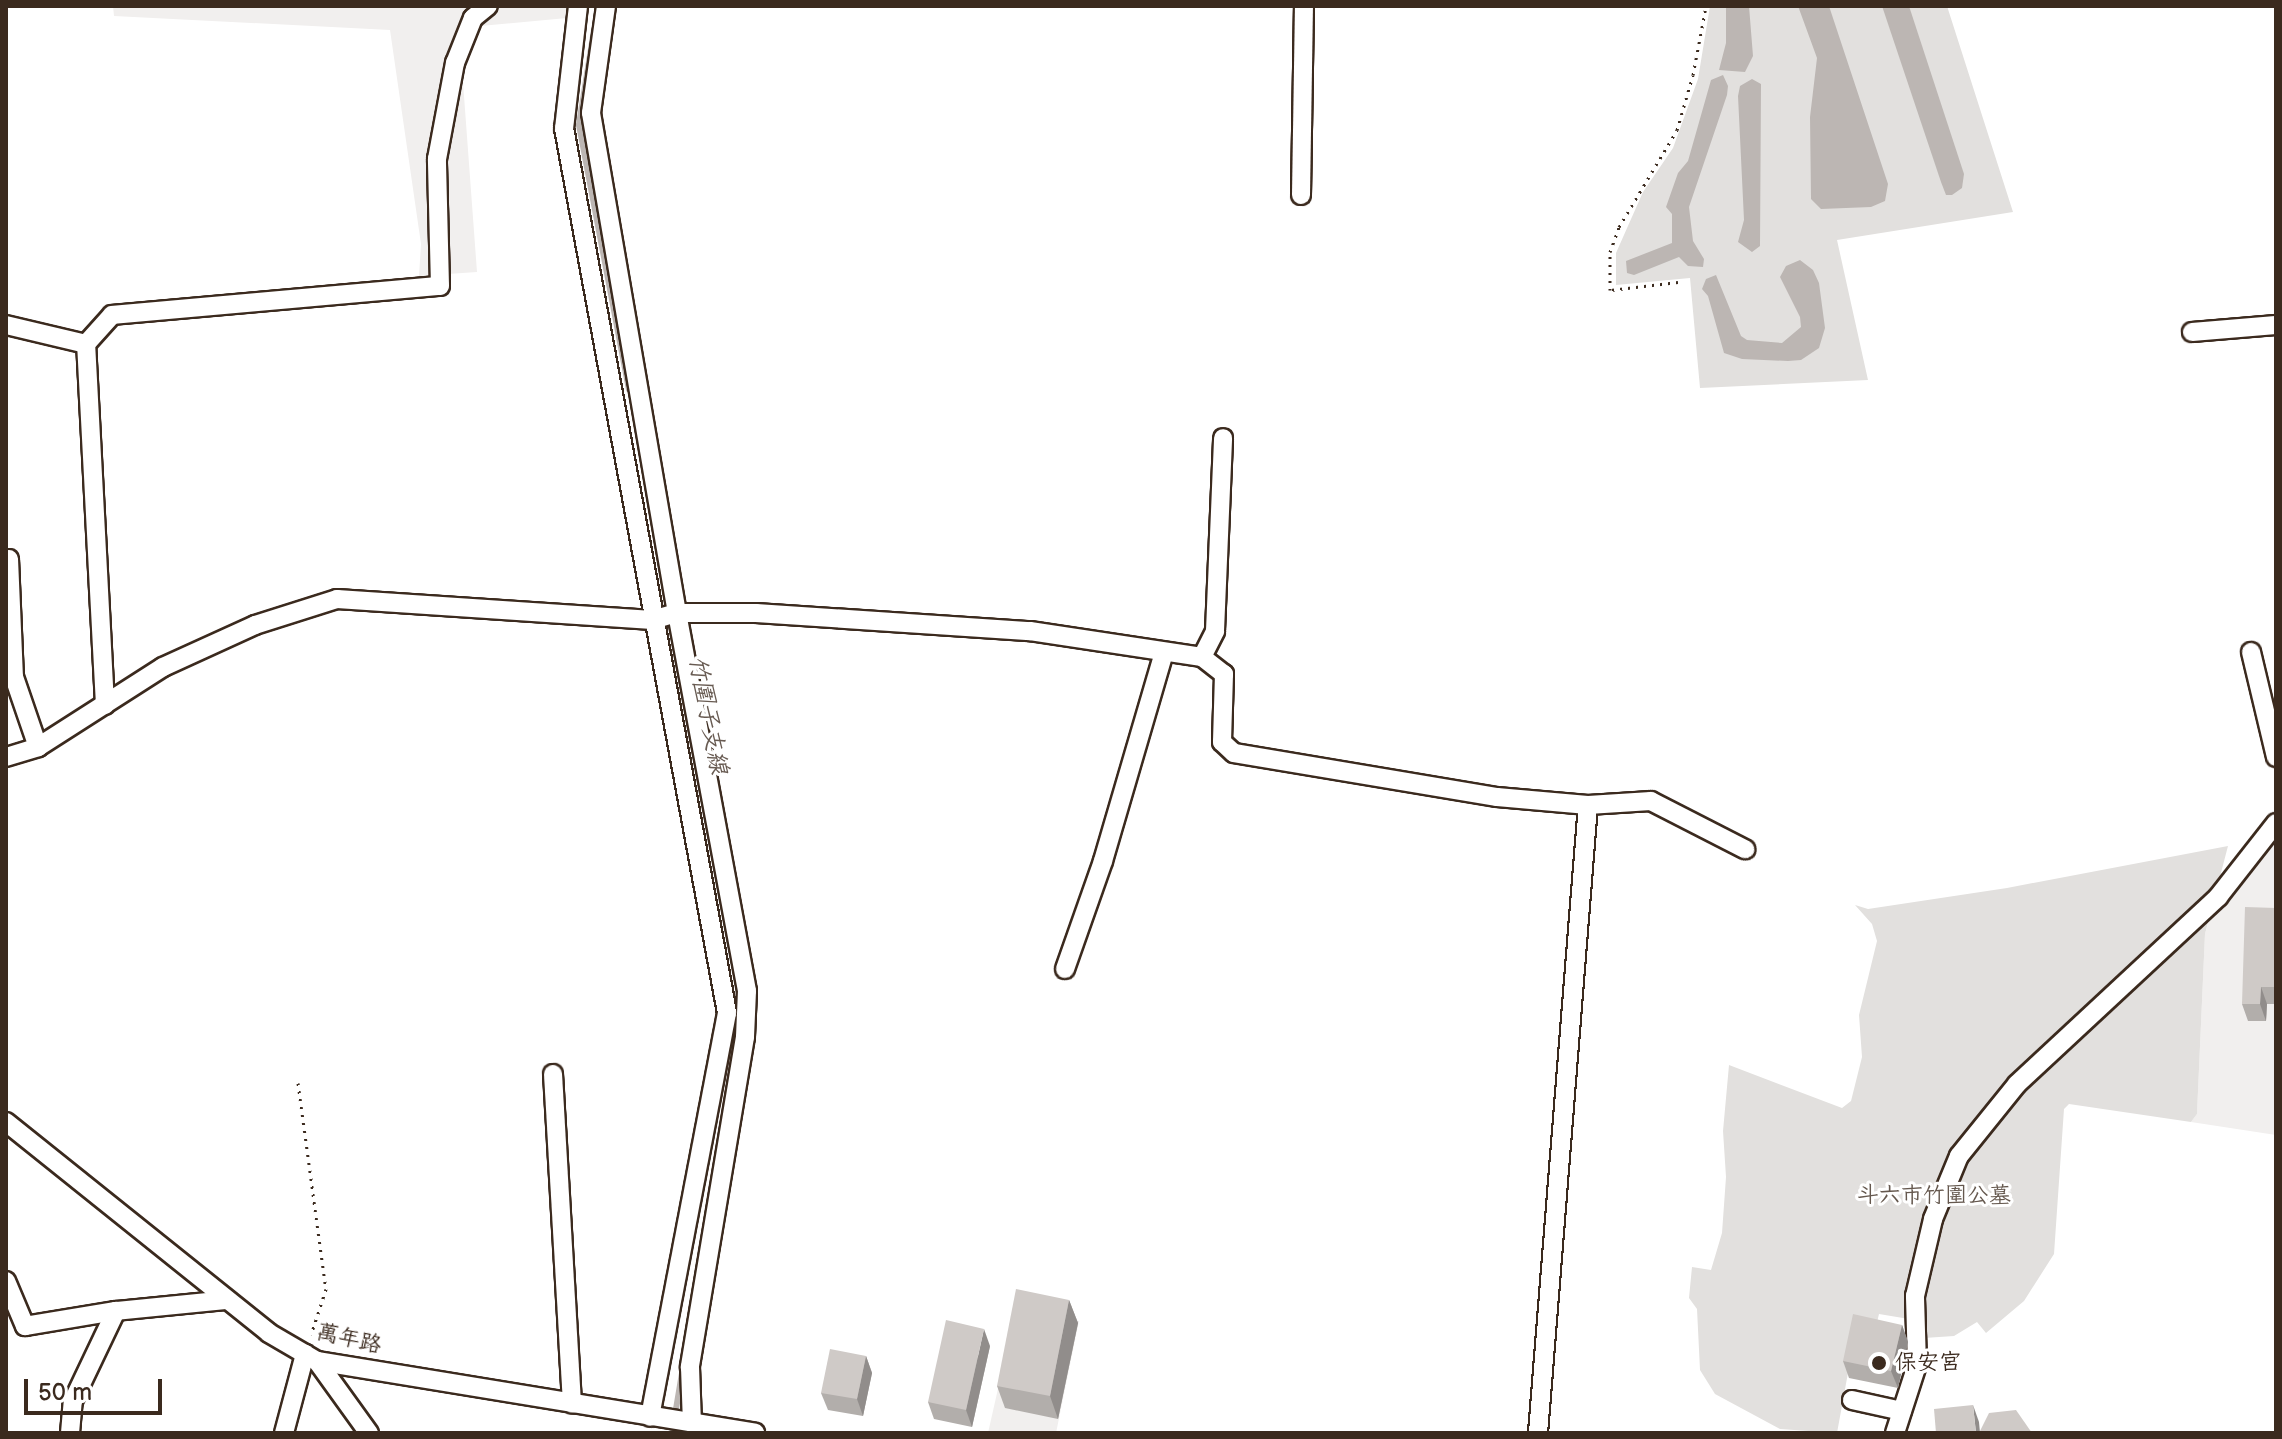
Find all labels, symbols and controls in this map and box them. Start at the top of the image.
water label: 竹圍子支線 [682,653,734,777]
park label: 斗六市竹圍公墓 [1857,1183,2011,1209]
street label: 萬年路 [314,1319,384,1359]
place label: 保安宮 [1895,1350,1961,1376]
marker: 保安宮 [1870,1354,1888,1372]
scale bar [28,1363,166,1413]
text: 50 m [38,1378,92,1407]

